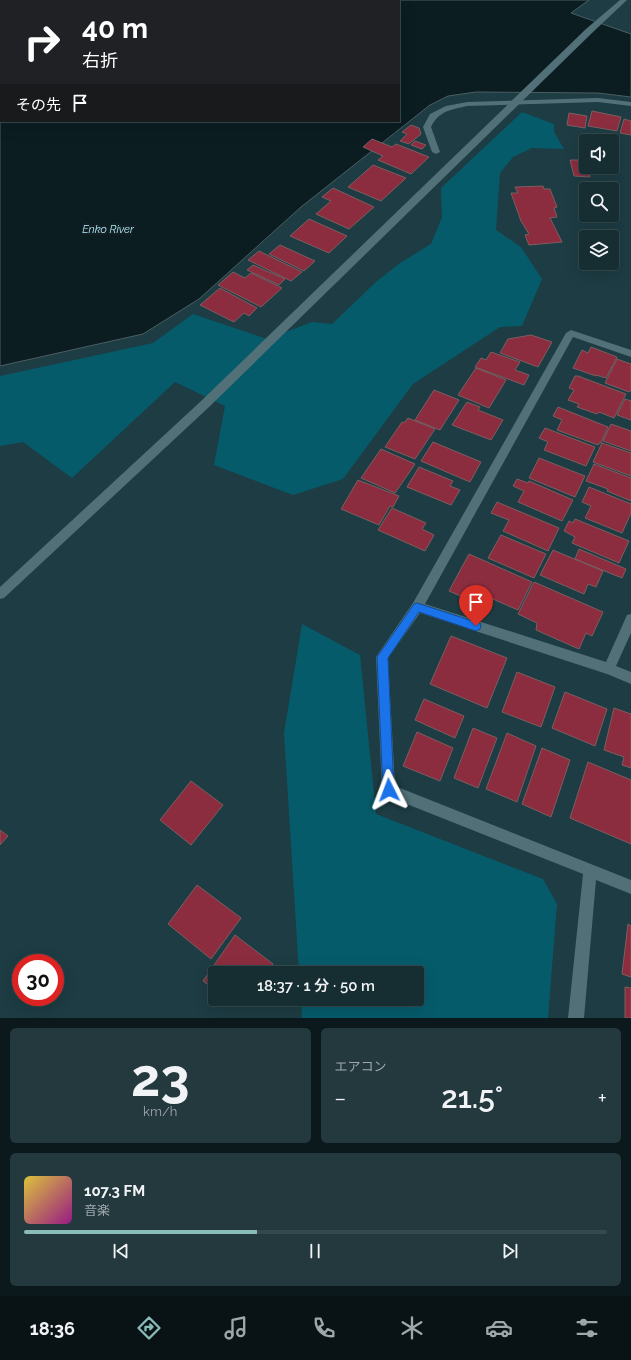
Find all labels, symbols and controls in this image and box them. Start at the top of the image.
text: 40 m [82,12,148,45]
icon: right [16,16,68,68]
text: 右折 [82,50,118,71]
icon: arrive [69,92,91,114]
text: その先 [16,96,61,114]
map controls [579,134,619,270]
button: sound [579,134,619,174]
button: search [579,182,619,222]
water label: Enko River [82,223,135,236]
button: layers [579,230,619,270]
pin [459,585,493,626]
icon: arrive [465,591,487,613]
position arrow [368,769,410,811]
speed limit sign: 30 [12,954,64,1006]
text: 18:37 · 1 分 · 50 m [257,977,375,995]
text: 23 [131,1047,189,1108]
text: エアコン [335,1059,387,1074]
text: 21.5° [441,1080,503,1115]
text: − [335,1085,346,1111]
text: + [598,1085,607,1111]
text: km/h [143,1104,177,1119]
text: 107.3 FM [84,1182,145,1200]
text: 音楽 [84,1203,110,1218]
icon: previous [110,1240,132,1262]
icon: pause [304,1240,326,1262]
icon: next [499,1240,521,1262]
icon: directions [135,1314,163,1342]
icon: music [222,1314,250,1342]
icon: phone [310,1314,338,1342]
icon: climate [398,1314,426,1342]
icon: car [485,1314,513,1342]
icon: filters [573,1314,601,1342]
text: 18:36 [30,1318,75,1339]

